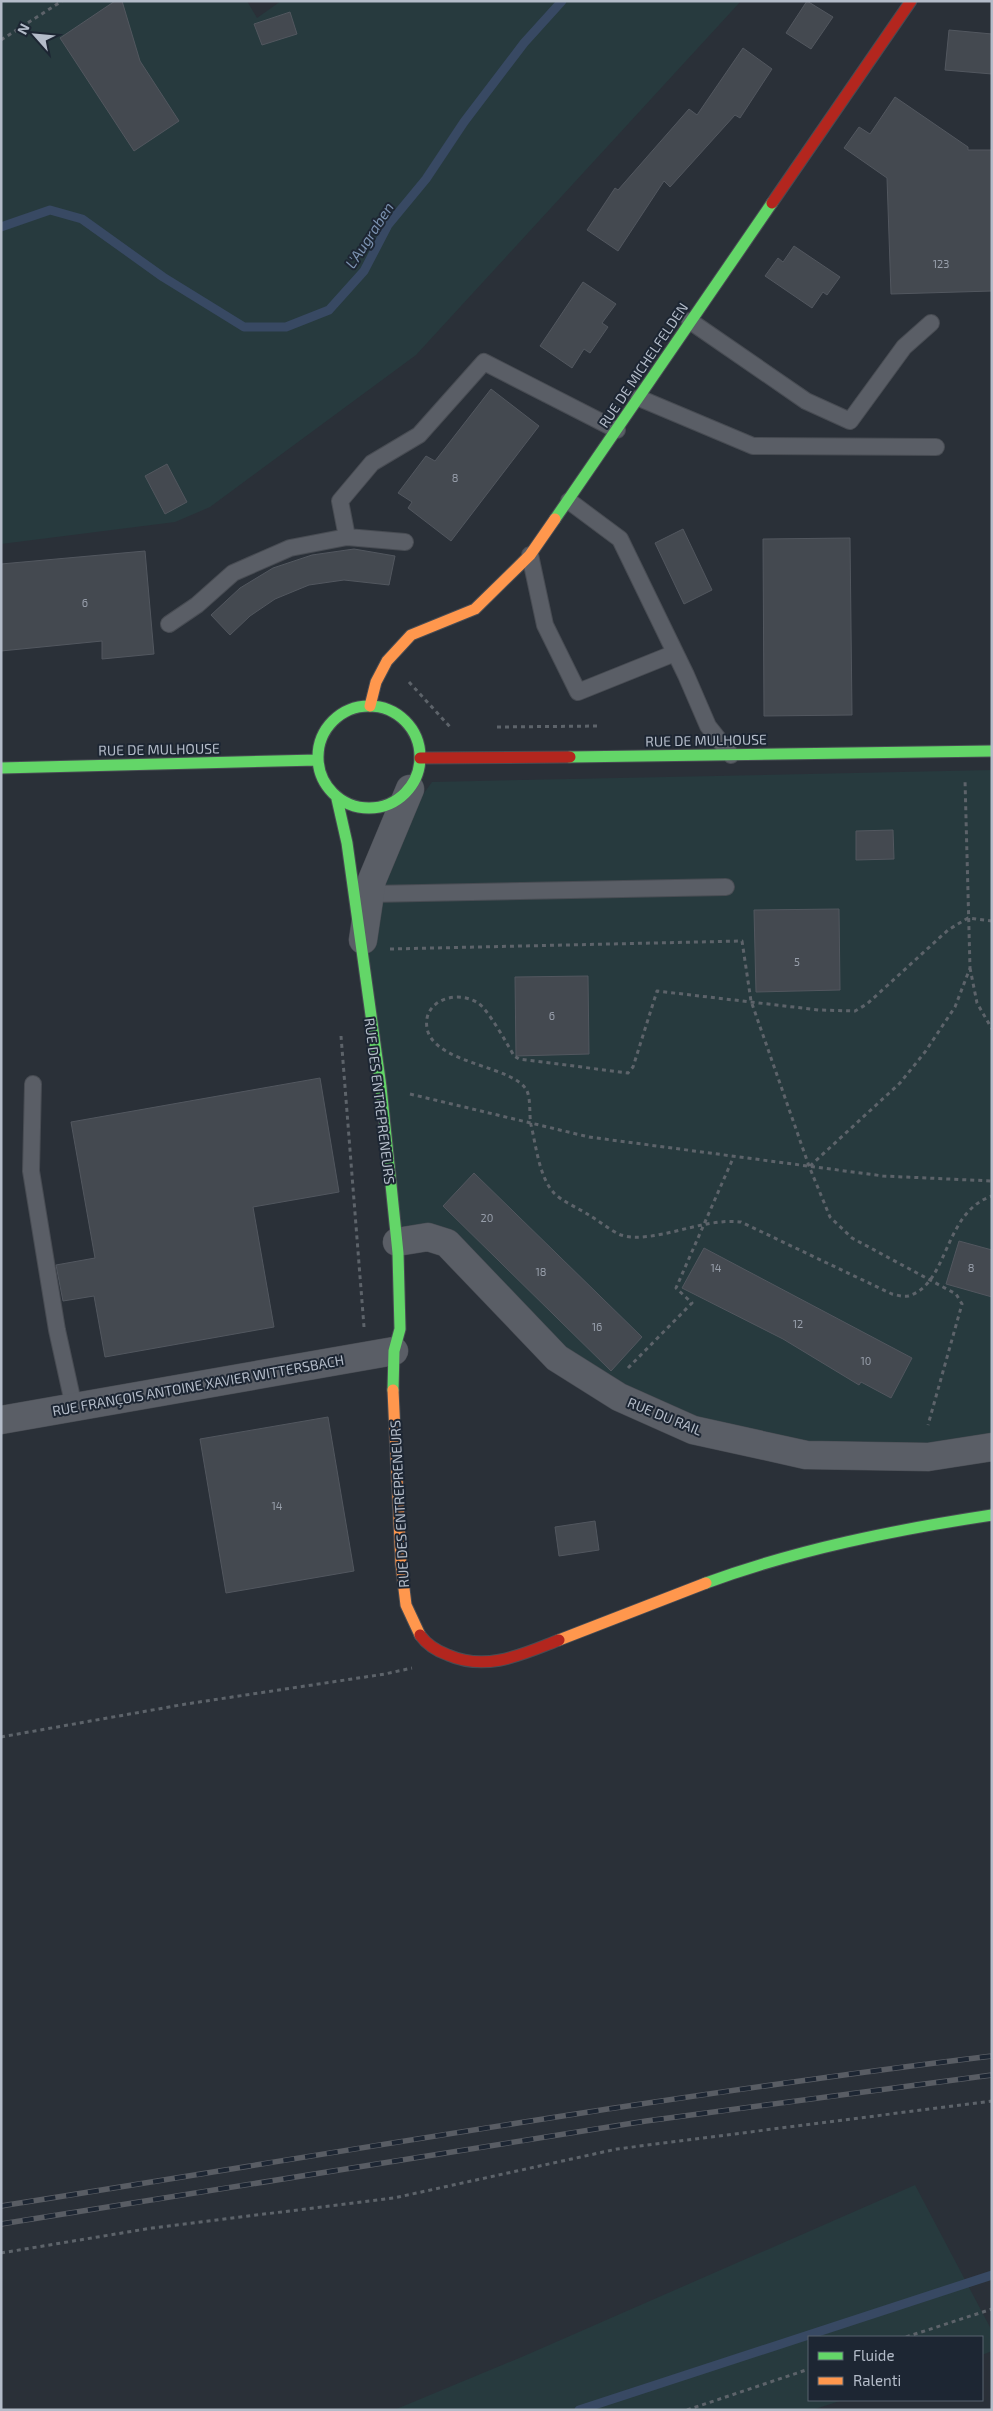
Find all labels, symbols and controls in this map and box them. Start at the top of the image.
north arrow [10,10,60,60]
text: N [13,21,33,37]
water label: L'Augraben [341,199,397,271]
house number: 123 [933,257,949,270]
street label: RUE DE MICHELFELDEN [595,299,691,431]
house number: 8 [452,471,458,484]
house number: 6 [82,596,88,609]
street label: RUE DE MULHOUSE [645,730,767,750]
street label: RUE DE MULHOUSE [98,739,220,759]
house number: 5 [794,955,800,968]
house number: 6 [549,1009,555,1022]
street label: RUE DES ENTREPRENEURS [361,1017,399,1185]
house number: 20 [481,1211,493,1224]
house number: 14 [710,1261,722,1274]
house number: 8 [968,1261,974,1274]
house number: 18 [535,1265,547,1278]
house number: 12 [793,1317,803,1330]
house number: 16 [592,1320,602,1333]
street label: RUE FRANÇOIS ANTOINE XAVIER WITTERSBACH [51,1351,345,1420]
house number: 10 [860,1354,872,1367]
street label: RUE DU RAIL [625,1393,705,1439]
street label: RUE DES ENTREPRENEURS [386,1420,412,1588]
house number: 14 [271,1499,283,1512]
legend [808,2336,983,2401]
text: Fluide [853,2346,894,2364]
text: Ralenti [853,2371,901,2389]

